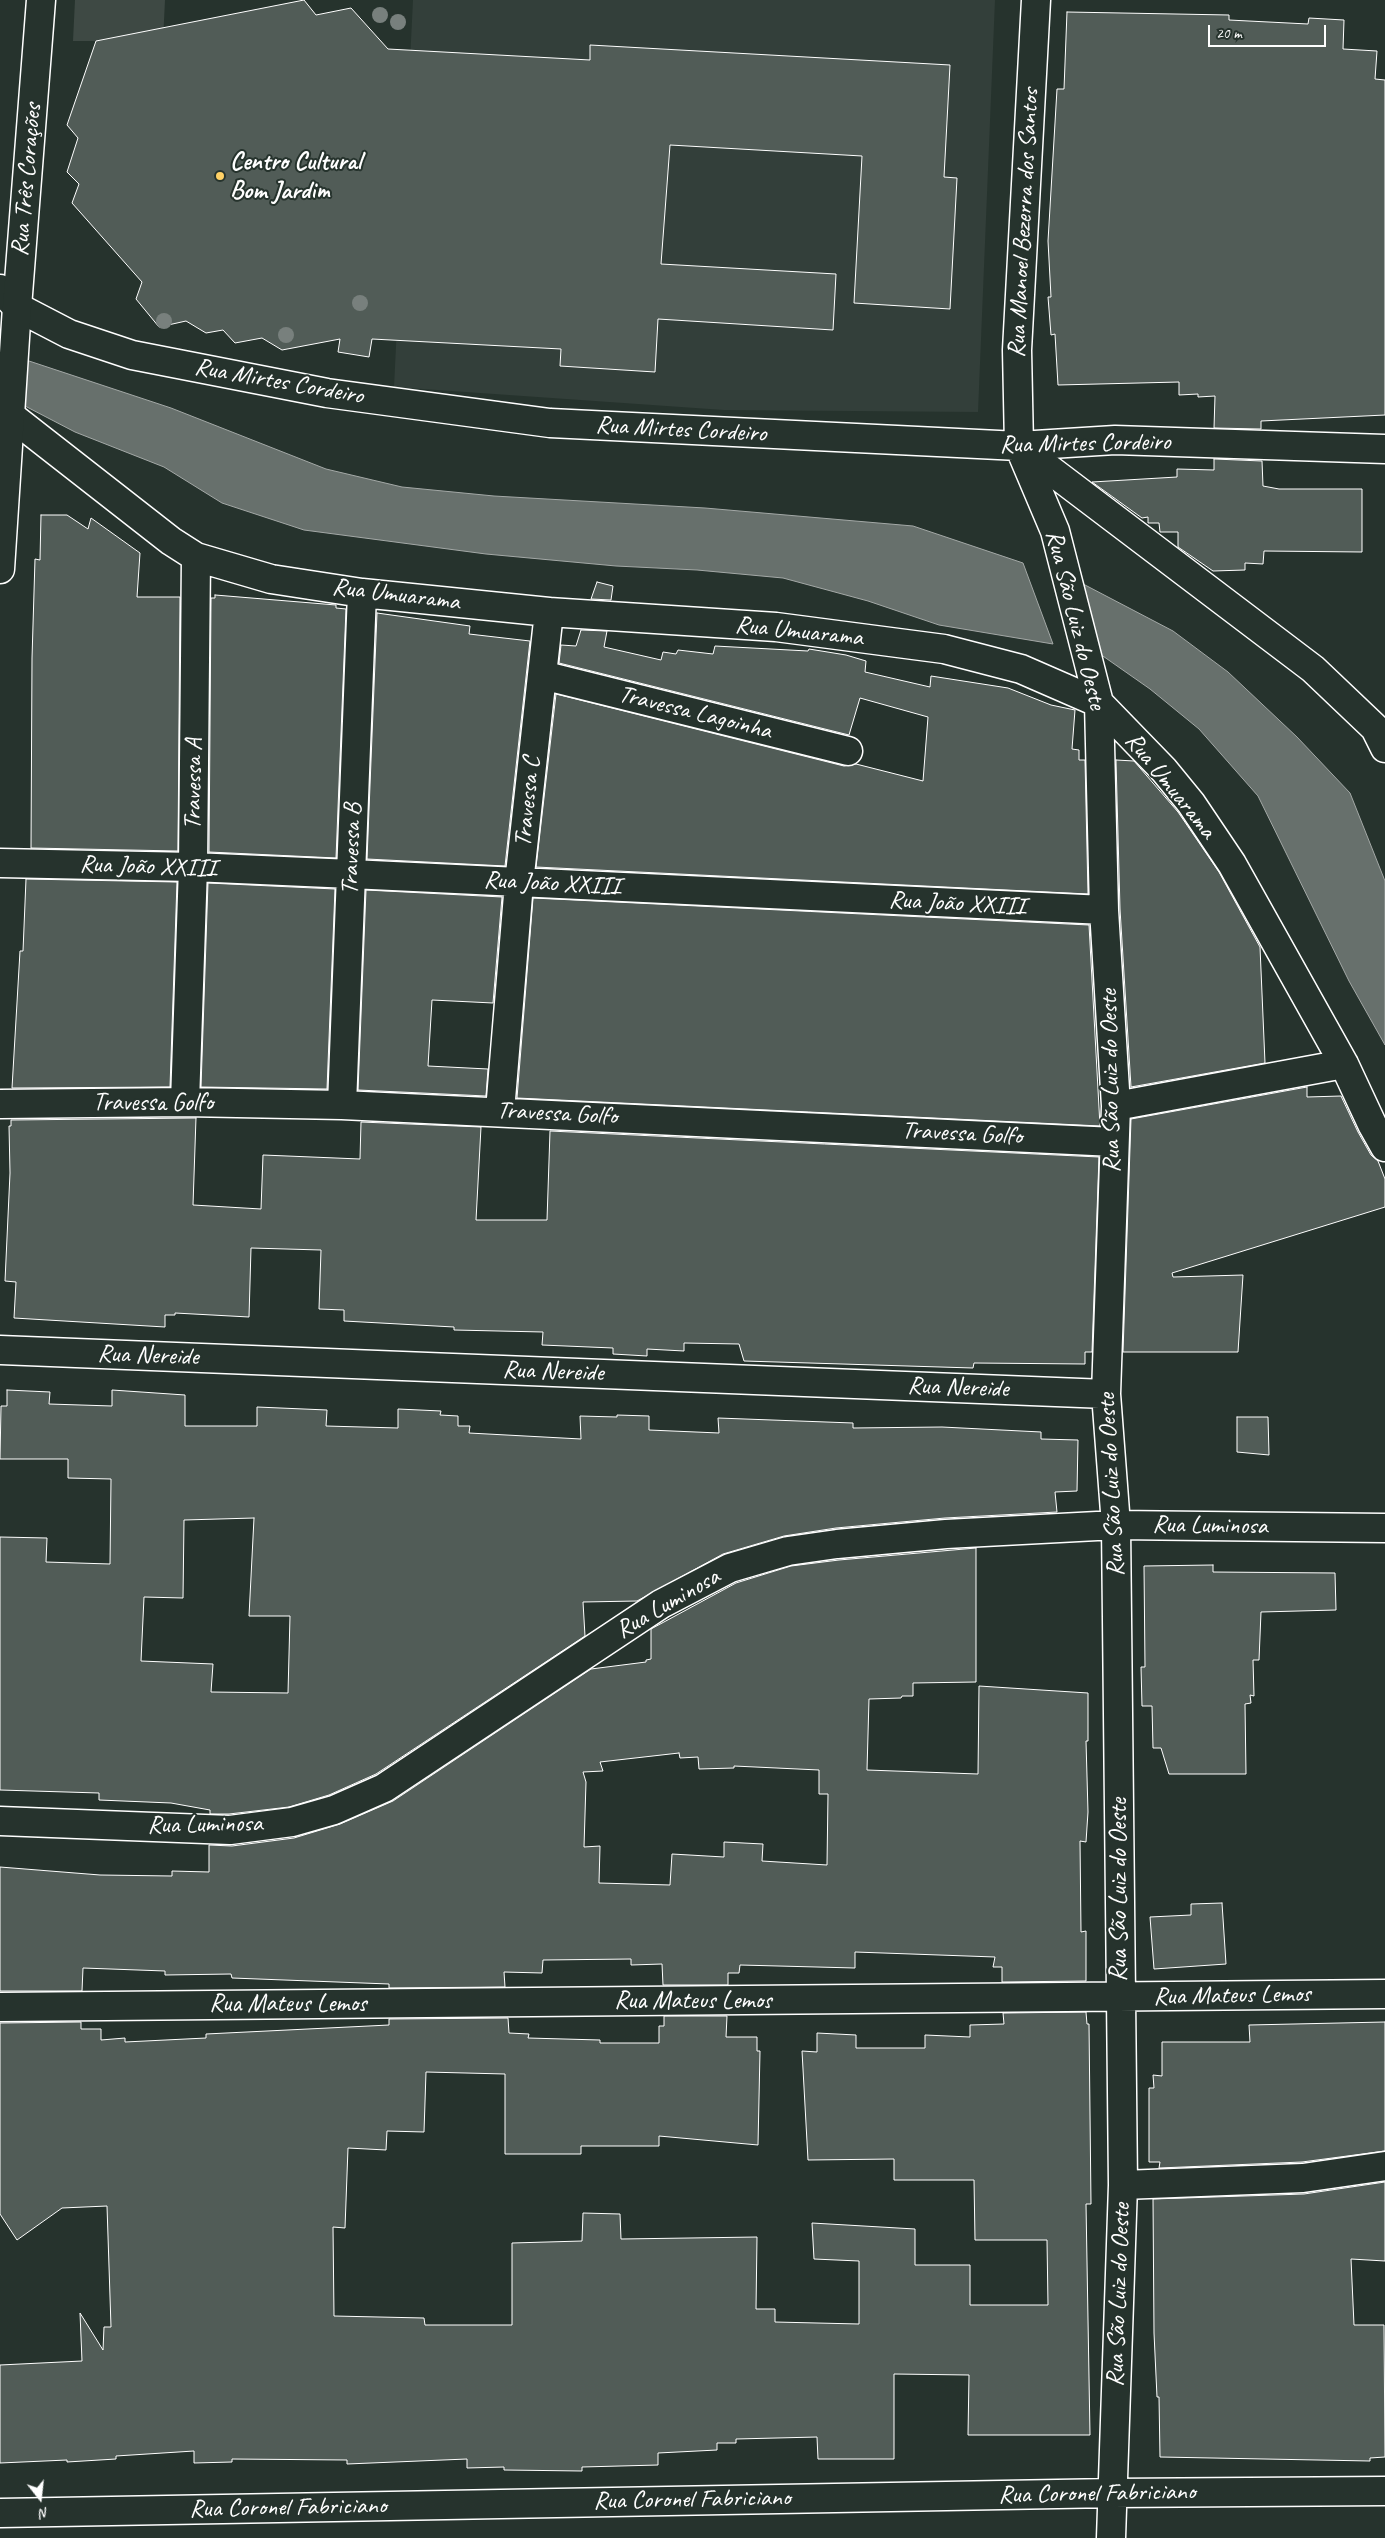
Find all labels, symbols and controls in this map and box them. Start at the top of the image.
scale bar [1210,15,1328,47]
text: 20 m [1216,24,1242,43]
street label: Rua Manoel Bezerra dos Santos [1002,88,1046,358]
street label: Rua Três Corações [5,102,49,258]
place label: Centro Cultural Bom Jardim [230,147,361,206]
marker: Centro Cultural Bom Jardim [214,170,226,182]
street label: Rua Mirtes Cordeiro [192,352,366,412]
street label: Rua Mirtes Cordeiro [595,411,767,449]
street label: Rua Mirtes Cordeiro [999,428,1171,460]
street label: Rua São Luiz do Oeste [1038,527,1112,713]
street label: Rua Umuarama [331,572,461,618]
street label: Rua Umuarama [734,610,864,654]
street label: Travessa Lagoinha [615,680,775,746]
street label: Rua Umuarama [1118,727,1222,845]
street label: Travessa A [178,738,210,830]
street label: Travessa C [508,755,548,849]
street label: Travessa B [335,803,369,895]
street label: Rua João XXIII [79,850,217,884]
street label: Rua João XXIII [483,865,621,903]
street label: Rua João XXIII [888,885,1026,923]
street label: Rua São Luiz do Oeste [1094,989,1128,1173]
street label: Travessa Golfo [93,1088,213,1118]
street label: Travessa Golfo [496,1096,618,1132]
street label: Travessa Golfo [901,1116,1023,1152]
street label: Rua Nereide [97,1339,199,1373]
street label: Rua Nereide [502,1355,604,1389]
street label: Rua Nereide [907,1371,1009,1405]
street label: Rua São Luiz do Oeste [1092,1393,1132,1577]
street label: Rua Luminosa [1152,1510,1268,1542]
street label: Rua Luminosa [611,1562,725,1646]
street label: Rua São Luiz do Oeste [1104,1798,1134,1982]
street label: Rua Luminosa [147,1809,263,1841]
street label: Rua Mateus Lemos [1153,1980,1311,2012]
street label: Rua Mateus Lemos [614,1986,772,2016]
street label: Rua Mateus Lemos [209,1989,367,2019]
street label: Rua São Luiz do Oeste [1101,2203,1137,2387]
north arrow [15,2473,65,2523]
street label: Rua Coronel Fabriciano [998,2477,1196,2511]
street label: Rua Coronel Fabriciano [593,2483,791,2517]
street label: Rua Coronel Fabriciano [189,2491,387,2525]
text: N [38,2504,51,2522]

